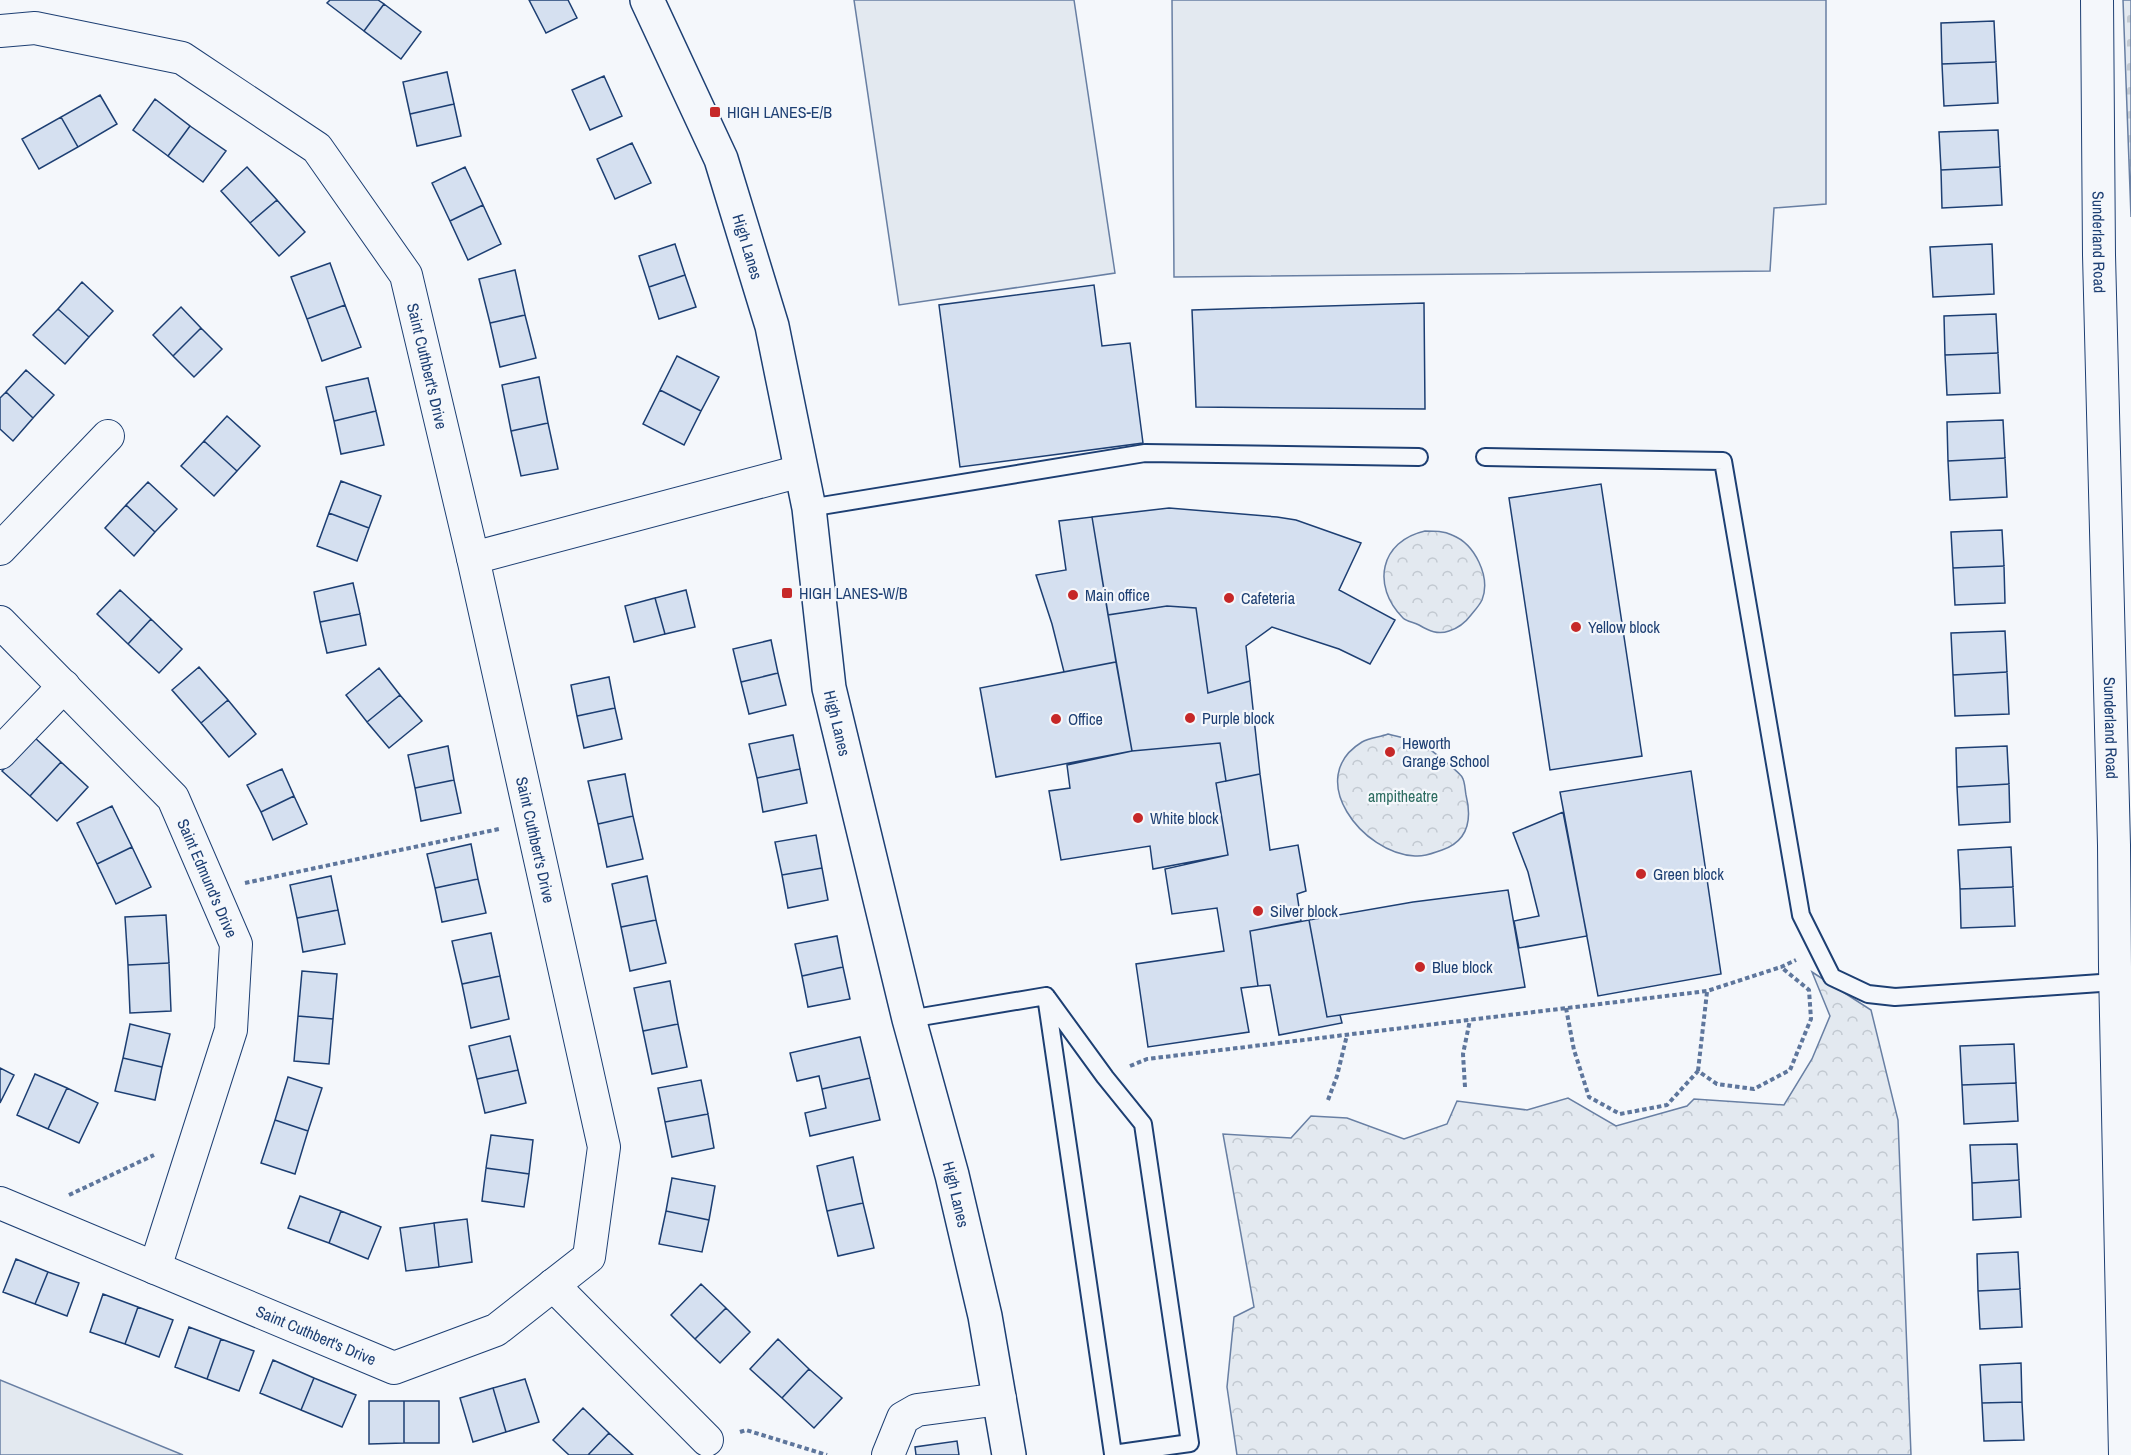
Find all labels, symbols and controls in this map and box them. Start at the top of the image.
place label: HIGH LANES-E/B [727,101,832,123]
marker: HIGH LANES-E/B [708,105,722,119]
street label: Sunderland Road [2087,191,2111,293]
street label: High Lanes [727,211,768,282]
street label: Saint Cuthbert's Drive [402,301,453,431]
place label: HIGH LANES-W/B [799,582,908,604]
place label: Main office [1085,584,1150,606]
marker: HIGH LANES-W/B [780,586,794,600]
place label: Cafeteria [1241,587,1296,609]
marker: Main office [1066,588,1080,602]
marker: Cafeteria [1222,591,1236,605]
place label: Yellow block [1588,616,1660,638]
marker: Yellow block [1569,620,1583,634]
street label: Sunderland Road [2099,676,2123,779]
street label: High Lanes [819,688,856,758]
place label: Purple block [1202,707,1275,729]
place label: Office [1068,708,1103,730]
marker: Purple block [1183,711,1197,725]
marker: Office [1049,712,1063,726]
place label: Heworth Grange School [1402,732,1490,772]
marker: Heworth Grange School [1383,745,1397,759]
street label: Saint Cuthbert's Drive [511,775,560,905]
park label: ampitheatre [1368,785,1438,807]
place label: White block [1150,807,1219,829]
marker: White block [1131,811,1145,825]
street label: Saint Edmund's Drive [172,815,243,941]
place label: Green block [1653,863,1724,885]
marker: Green block [1634,867,1648,881]
place label: Silver block [1270,900,1338,922]
marker: Silver block [1251,904,1265,918]
place label: Blue block [1432,956,1493,978]
marker: Blue block [1413,960,1427,974]
street label: High Lanes [938,1159,975,1230]
street label: Saint Cuthbert's Drive [252,1300,380,1370]

